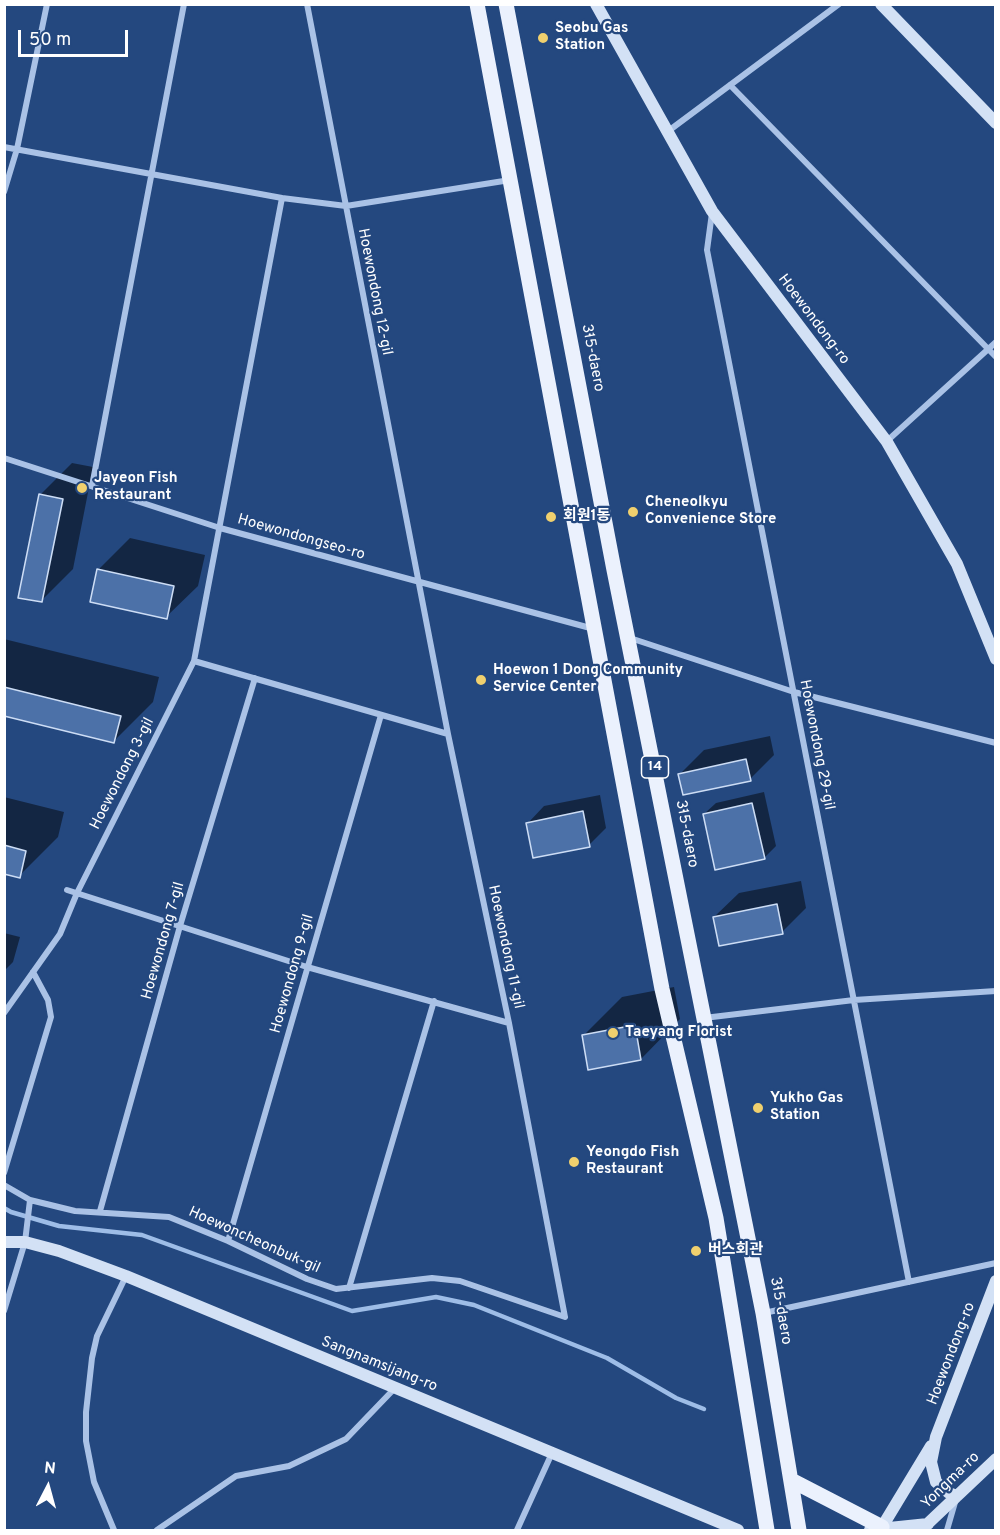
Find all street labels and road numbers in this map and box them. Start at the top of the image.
street label: Hoewondong 12-gil [353,227,395,357]
street label: Hoewondong-ro [773,271,853,369]
street label: 3·15-daero [577,323,607,393]
street label: Hoewondongseo-ro [235,511,367,565]
street label: Hoewondong 29-gil [795,678,837,812]
street label: Hoewondong 3-gil [87,715,159,833]
road number: 14 [642,756,668,778]
street label: 3·15-daero [671,799,701,869]
street label: Hoewondong 7-gil [139,880,189,1002]
street label: Hoewondong 11-gil [483,883,527,1011]
street label: Hoewondong 9-gil [267,912,319,1036]
street label: Hoewoncheonbuk-gil [185,1204,323,1278]
street label: 3·15-daero [765,1276,795,1346]
street label: Hoewondong-ro [924,1300,980,1408]
street label: Sangnamsijang-ro [318,1333,440,1397]
street label: Yongma-ro [918,1449,984,1513]

